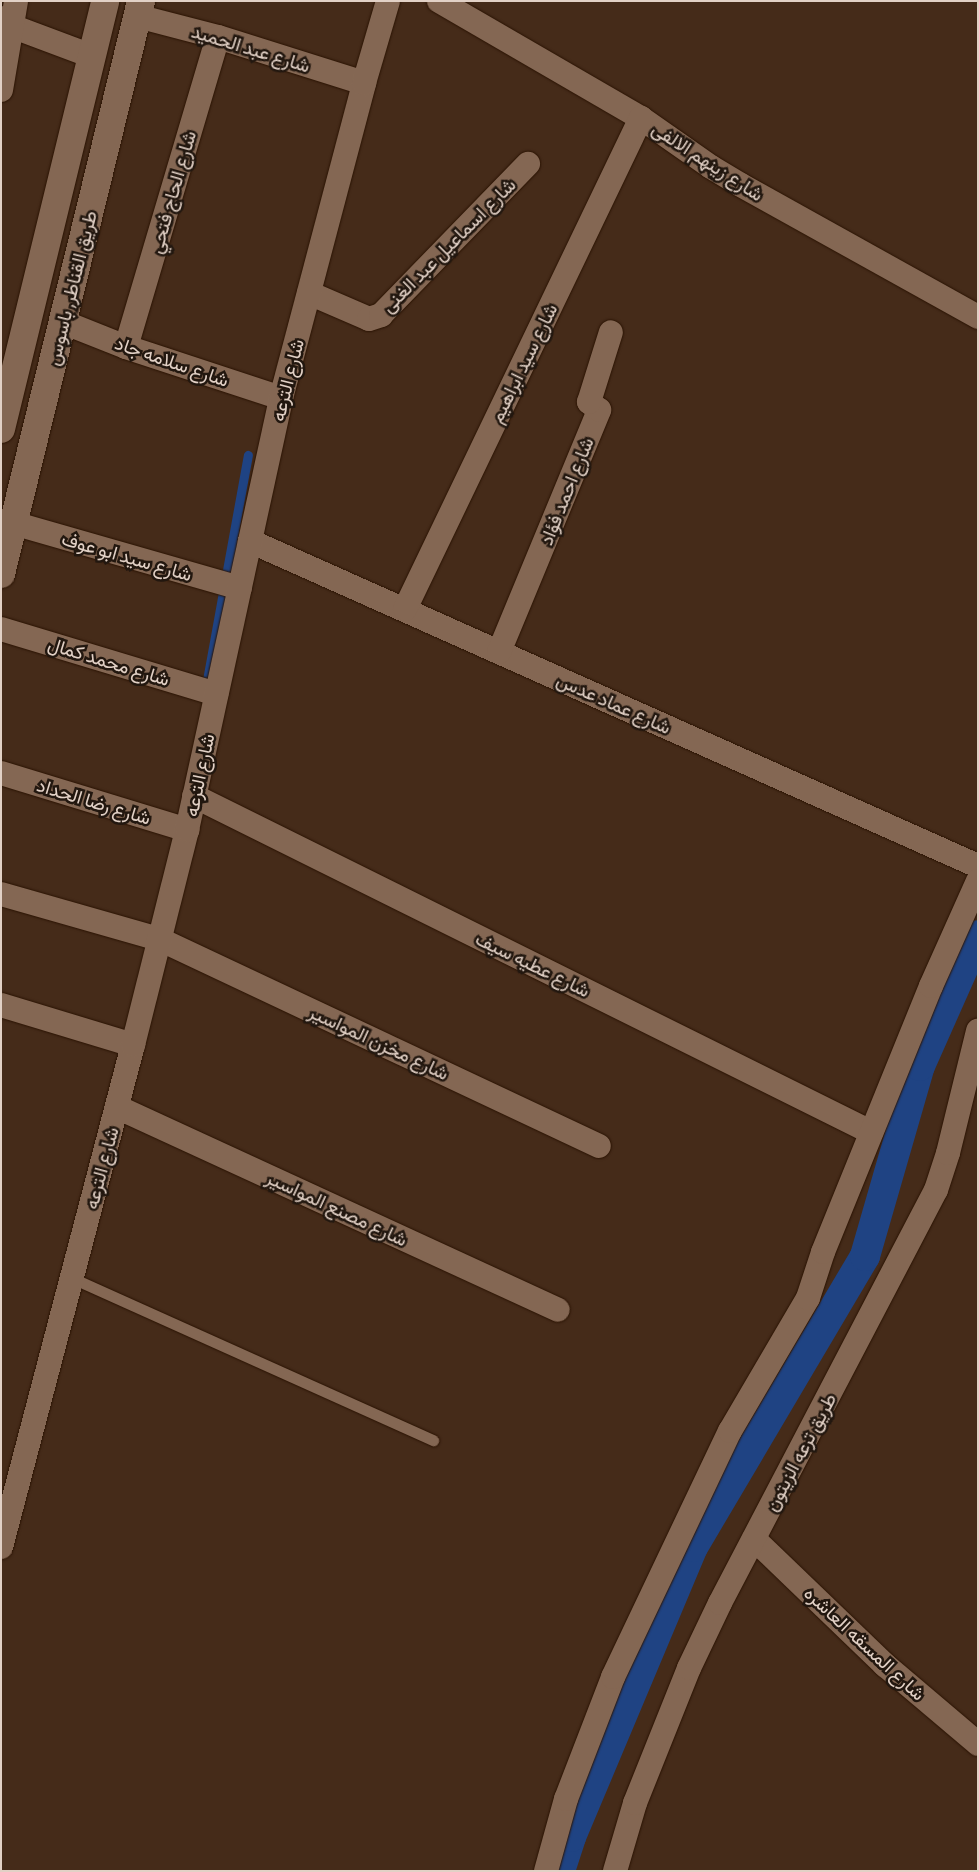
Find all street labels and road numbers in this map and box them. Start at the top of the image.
street label: شارع عبد الحميد [189,19,313,77]
street label: شارع زينهم الالفى [648,117,768,205]
street label: شارع الحاج فتحي [144,128,200,256]
street label: شارع اسماعيل عبد الغنى [376,173,520,317]
street label: طريق القناطر, باسوس [41,208,101,368]
street label: شارع سيد ابراهيم [484,300,562,426]
street label: شارع سلامه جاد [112,331,232,391]
street label: شارع الترعه [266,336,308,424]
street label: شارع احمد فؤاد [534,434,598,548]
street label: شارع سيد ابو عوف [59,527,195,585]
street label: شارع محمد كمال [45,632,173,690]
street label: شارع عماد عدس [553,668,675,738]
street label: شارع الترعه [179,731,219,819]
street label: شارع رضا الحداد [34,773,154,829]
street label: شارع عطيه سيف [472,926,594,1002]
street label: شارع مخزن المواسير [305,1000,453,1084]
street label: شارع الترعه [79,1124,123,1212]
street label: شارع مصنع المواسير [263,1165,411,1251]
street label: طريق ترعه الزيتون [759,1389,841,1515]
street label: شارع المسقه العاشره [800,1581,930,1705]

